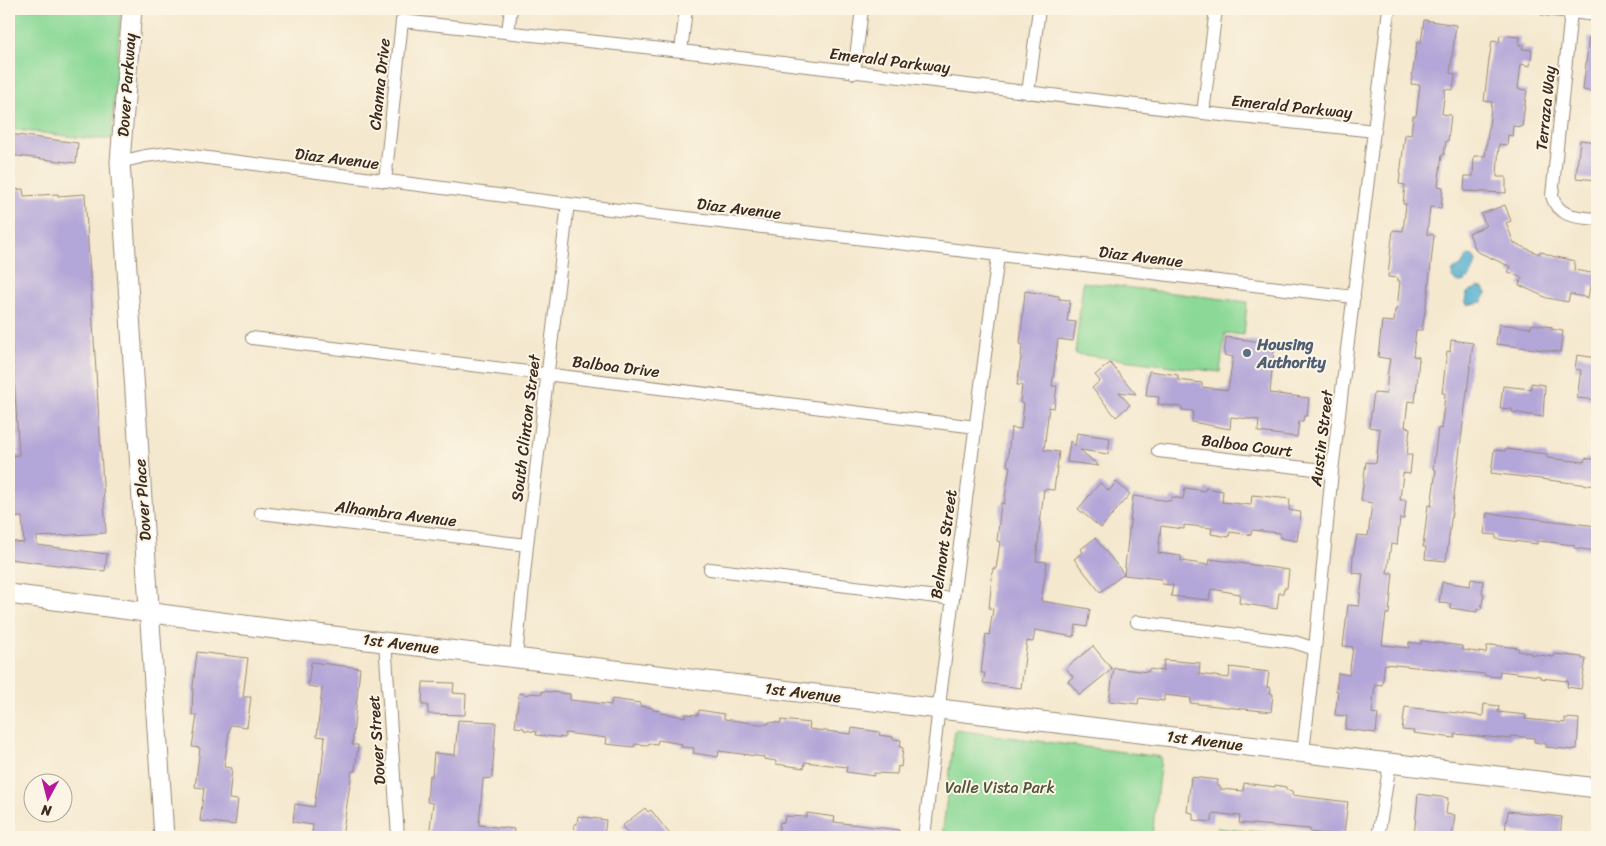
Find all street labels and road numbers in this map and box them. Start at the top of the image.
street label: Dover Parkway [108,31,145,138]
street label: Channa Drive [360,37,399,131]
street label: Emerald Parkway [828,39,953,82]
street label: Terraza Way [1527,63,1564,152]
street label: Emerald Parkway [1230,86,1354,127]
street label: Diaz Avenue [293,139,381,178]
street label: Diaz Avenue [695,189,783,228]
street label: Diaz Avenue [1097,237,1185,276]
street label: Balboa Drive [571,347,661,386]
street label: South Clinton Street [502,352,549,503]
street label: Austin Street [1301,388,1342,489]
street label: Balboa Court [1200,426,1294,465]
street label: Dover Place [125,458,160,542]
street label: Belmont Street [921,487,966,601]
street label: Alhambra Avenue [332,492,458,535]
street label: 1st Avenue [361,624,441,663]
street label: 1st Avenue [763,673,843,712]
street label: Dover Street [359,694,394,786]
street label: 1st Avenue [1165,721,1245,760]

